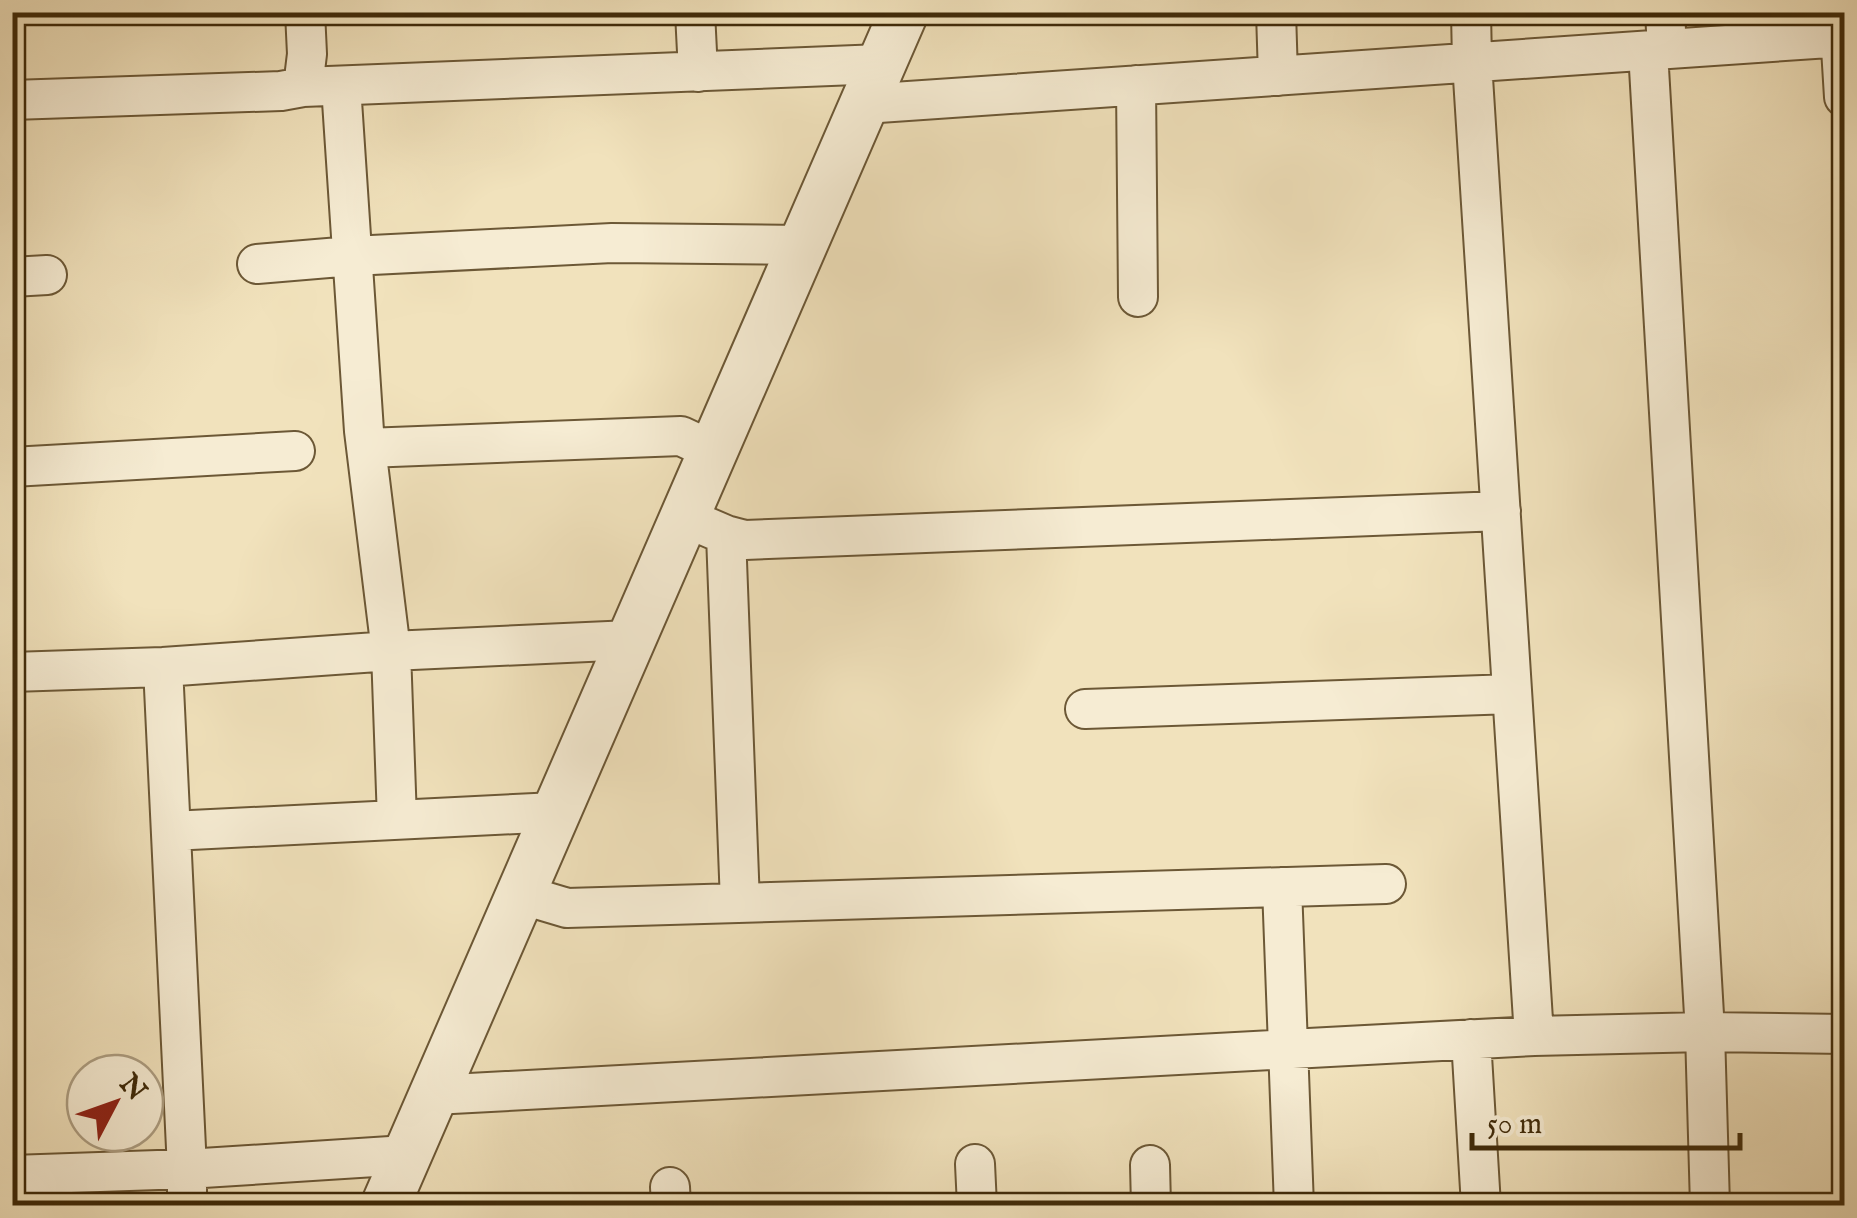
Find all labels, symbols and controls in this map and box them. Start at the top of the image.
north arrow [65,1053,165,1153]
text: N [110,1067,153,1109]
scale bar [1472,1088,1740,1150]
text: 50 m [1487,1106,1542,1144]

